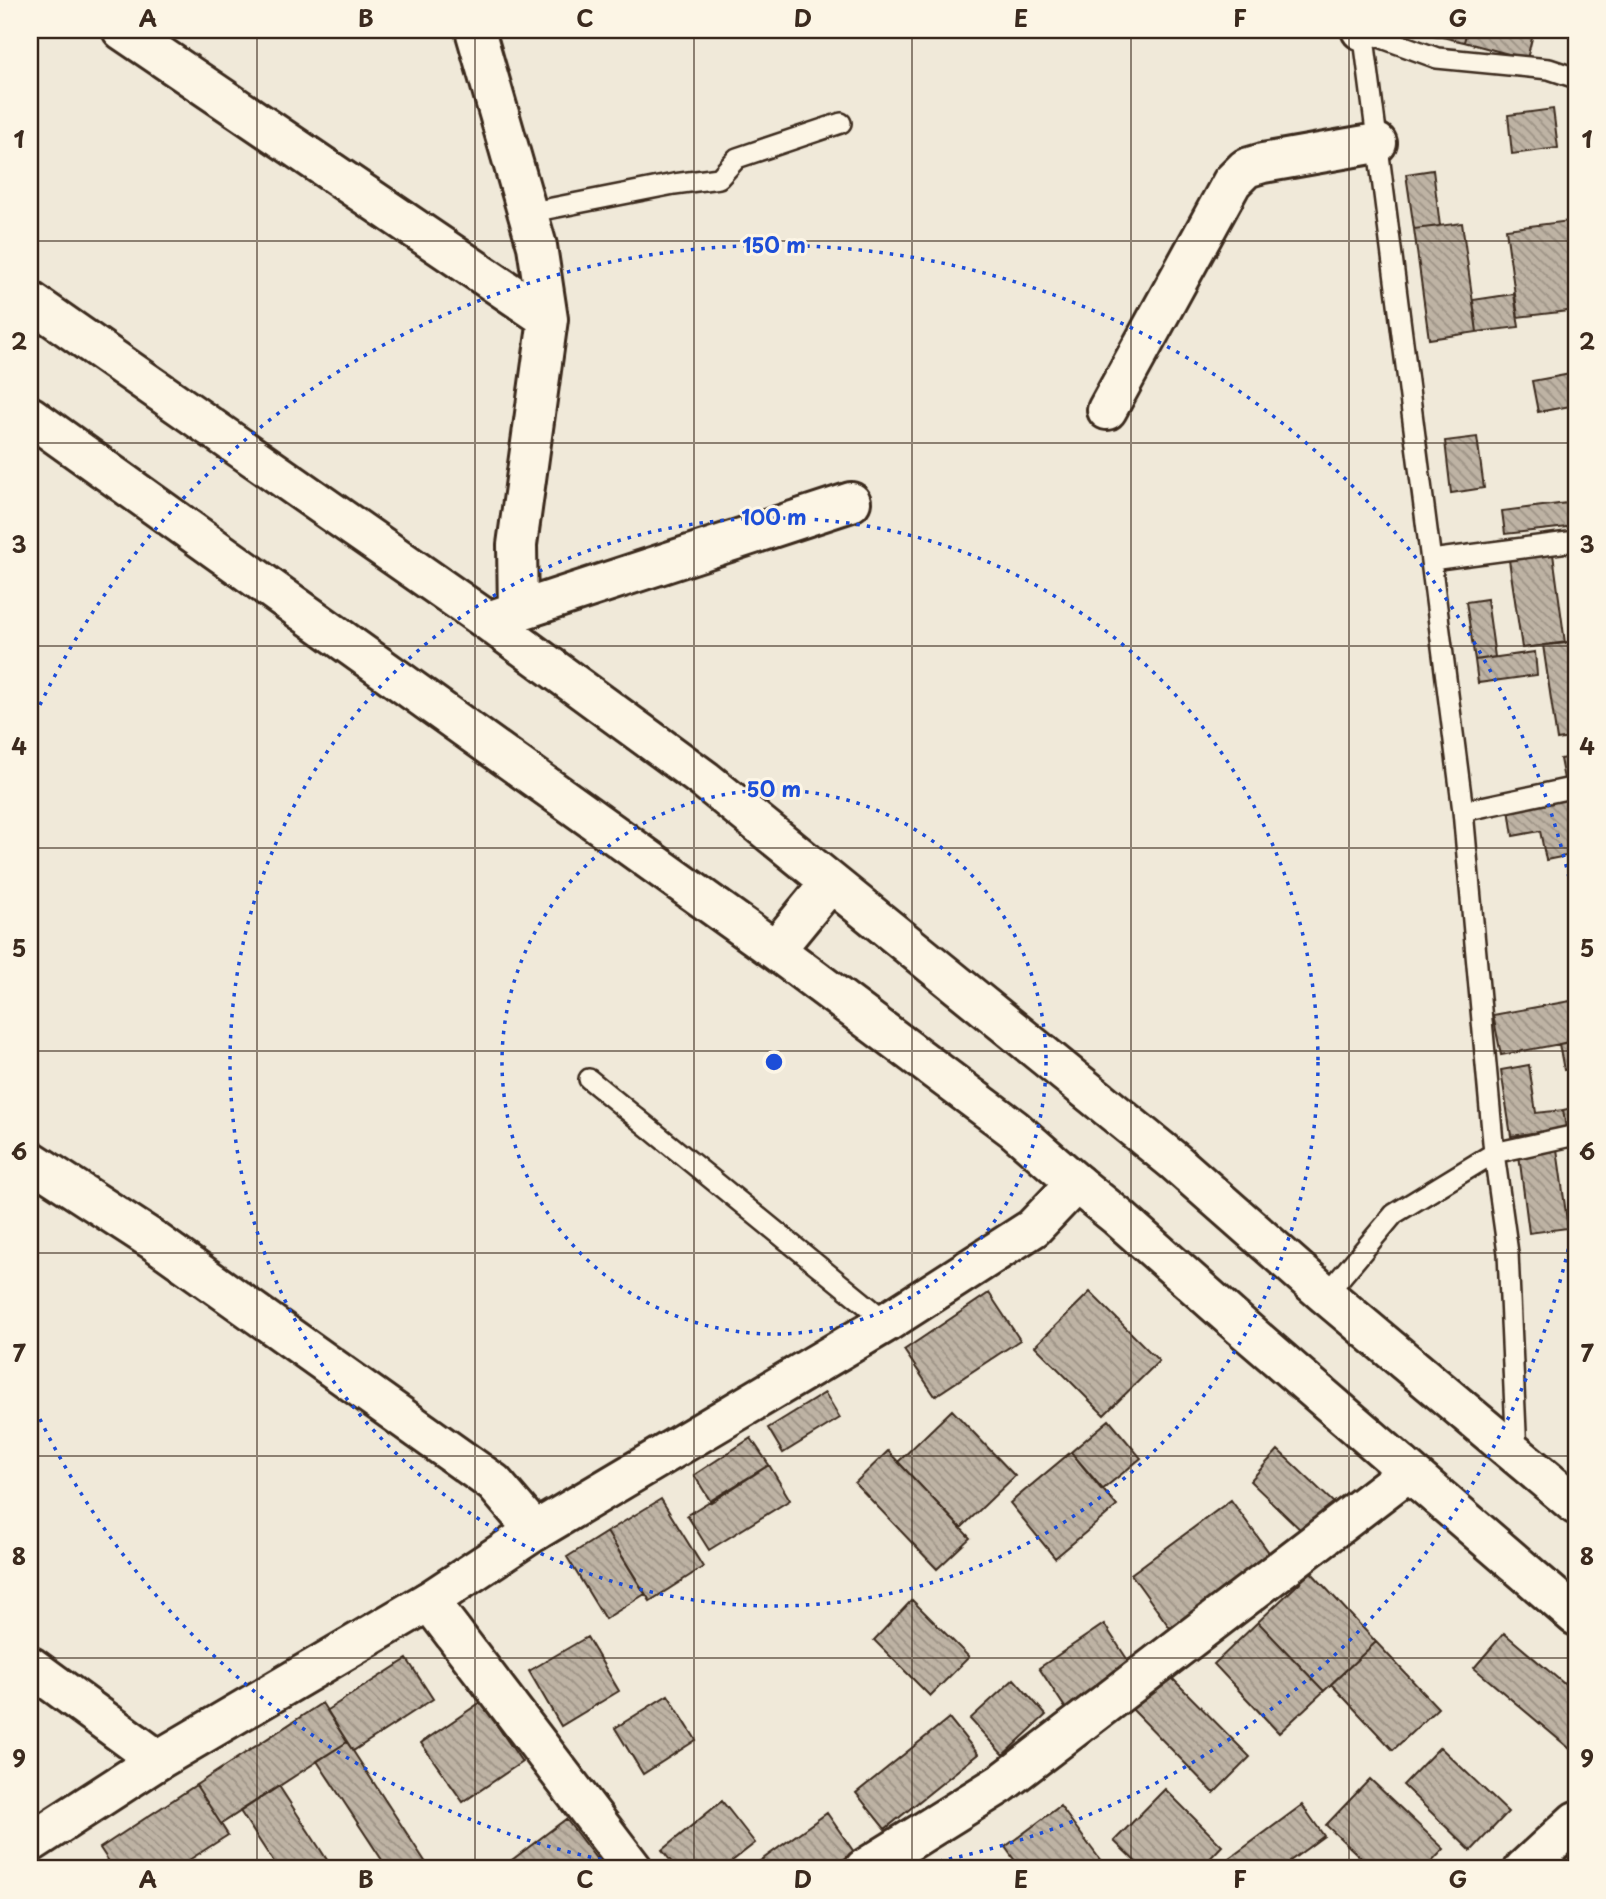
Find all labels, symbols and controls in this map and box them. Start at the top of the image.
text: A [139,0,157,35]
text: B [358,0,374,35]
text: C [576,0,594,35]
text: D [794,0,812,35]
text: E [1014,0,1028,35]
text: F [1233,0,1247,35]
text: G [1449,0,1467,35]
text: 1 [14,121,25,156]
text: 1 [1582,121,1593,156]
text: 150 m [742,228,806,260]
text: 2 [11,323,27,358]
text: 2 [1579,323,1595,358]
text: 100 m [741,500,807,532]
text: 3 [11,526,27,561]
text: 3 [1579,526,1595,561]
text: 4 [11,728,27,763]
text: 4 [1579,728,1595,763]
text: 50 m [747,772,801,804]
text: 5 [12,930,26,965]
text: 5 [1580,930,1594,965]
centre of rings [762,1050,786,1074]
text: 6 [11,1133,27,1168]
text: 6 [1579,1133,1595,1168]
text: 7 [12,1335,26,1370]
text: 7 [1580,1335,1594,1370]
text: 8 [12,1538,26,1573]
text: 8 [1580,1538,1594,1573]
text: 9 [12,1740,26,1775]
text: 9 [1580,1740,1594,1775]
text: A [139,1861,157,1896]
text: B [358,1861,374,1896]
text: C [576,1861,594,1896]
text: D [794,1861,812,1896]
text: E [1014,1861,1028,1896]
text: F [1233,1861,1247,1896]
text: G [1449,1861,1467,1896]

